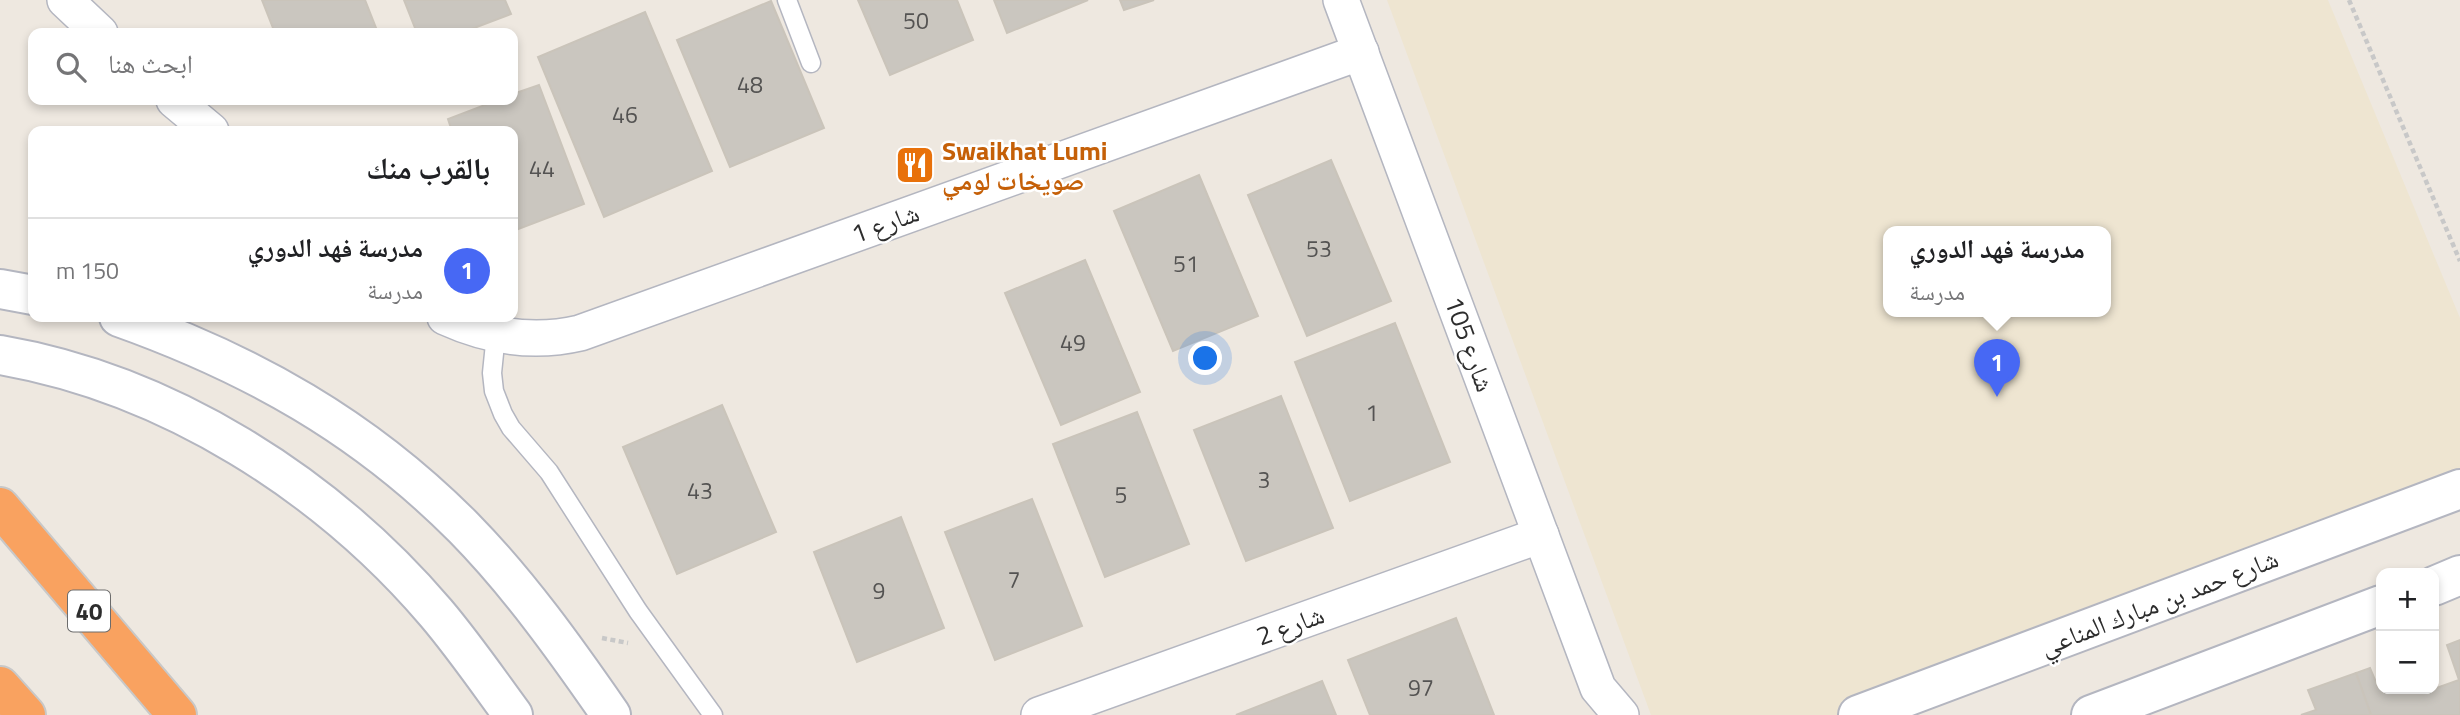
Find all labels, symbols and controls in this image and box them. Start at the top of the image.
house number: 50 [903,3,929,38]
search box [28,28,518,105]
text: ابحث هنا [108,44,193,83]
icon: search [52,48,90,86]
house number: 48 [737,67,763,102]
house number: 46 [612,97,638,132]
place label: Swaikhat Lumi صويخات لومي [942,131,1107,201]
restaurant icon: Swaikhat Lumi صويخات لومي [894,144,936,186]
text: بالقرب منك [366,145,490,191]
house number: 44 [529,151,555,186]
street label: شارع 1 [846,193,924,253]
popup [1883,226,2111,317]
text: مدرسة فهد الدوري [248,228,423,267]
text: مدرسة فهد الدوري [1909,229,2085,268]
house number: 53 [1306,231,1332,266]
house number: 51 [1173,246,1199,281]
text: 150 m [56,253,119,288]
text: 1 [461,253,473,288]
text: مدرسة [367,273,423,308]
text: مدرسة [1909,274,1965,309]
street label: شارع 105 [1435,291,1505,397]
house number: 49 [1060,325,1086,360]
pin: 1 [1974,339,2020,397]
your location [1188,341,1222,375]
house number: 1 [1366,395,1378,430]
house number: 3 [1258,462,1270,497]
house number: 43 [687,473,713,508]
house number: 5 [1115,477,1127,512]
street label: شارع حمد بن مبارك المناعي [2034,539,2284,667]
house number: 7 [1008,562,1020,597]
map controls [2376,568,2439,694]
button: + [2376,568,2439,631]
house number: 9 [873,573,885,608]
road number: 40 [68,590,110,632]
street label: شارع 2 [1251,595,1329,655]
button: − [2376,631,2439,694]
house number: 97 [1408,670,1434,705]

